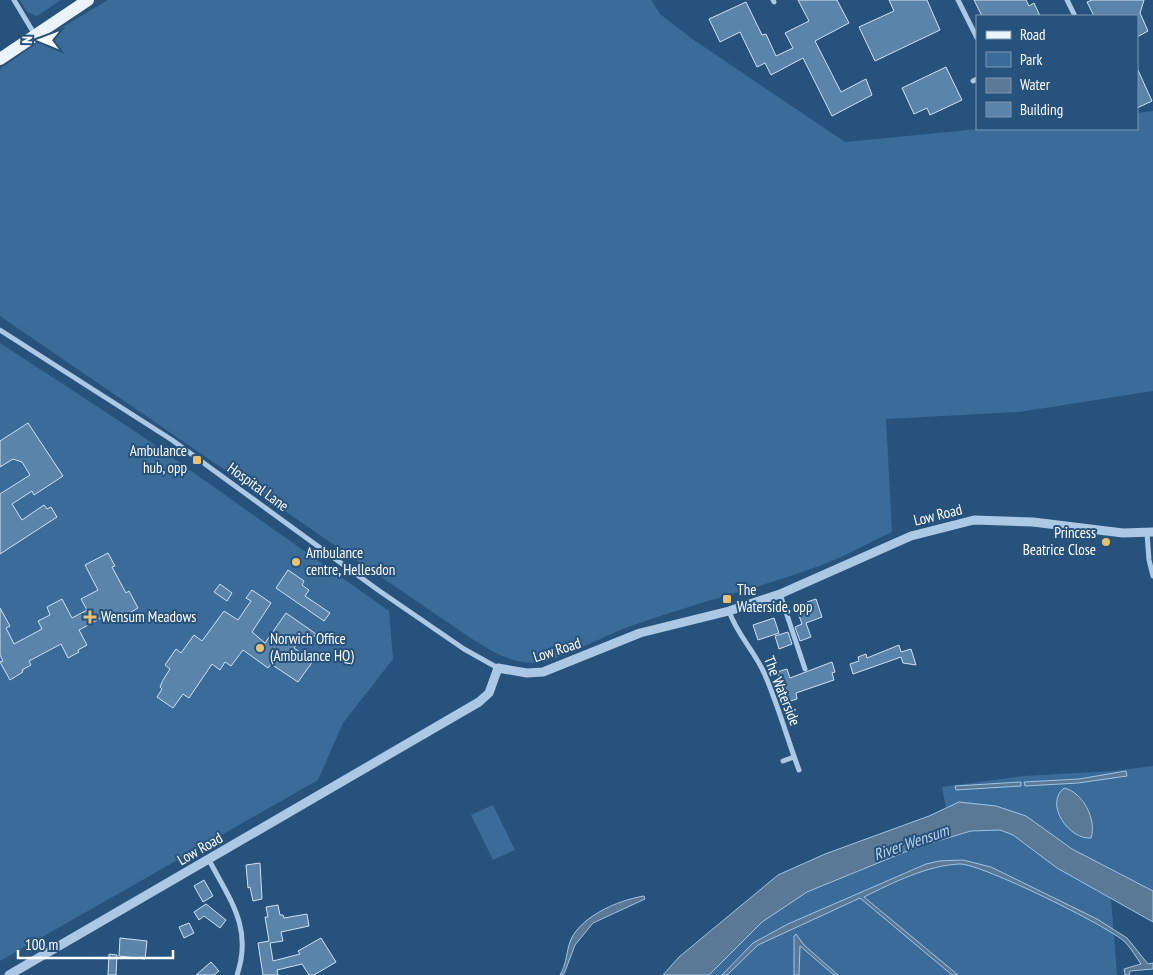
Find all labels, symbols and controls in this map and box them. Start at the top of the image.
north arrow [15,15,65,65]
legend [976,15,1138,130]
text: Road [1020,25,1046,44]
text: N [18,36,36,44]
text: Park [1020,50,1042,69]
text: Water [1020,75,1051,94]
text: Building [1020,100,1063,119]
place label: Ambulance hub, opp [130,441,187,477]
marker: Ambulance hub, opp [191,454,203,466]
street label: Hospital Lane [224,458,293,515]
street label: Low Road [912,499,964,530]
place label: Princess Beatrice Close [1023,523,1096,559]
marker: Princess Beatrice Close [1100,536,1112,548]
place label: Ambulance centre, Hellesdon [306,543,395,579]
marker: Ambulance centre, Hellesdon [290,556,302,568]
place label: The Waterside, opp [737,580,812,616]
marker: The Waterside, opp [721,593,733,605]
place label: Wensum Meadows [101,607,196,626]
marker: Wensum Meadows [83,610,97,624]
place label: Norwich Office (Ambulance HQ) [270,629,354,665]
street label: Low Road [530,633,583,666]
marker: Norwich Office (Ambulance HQ) [254,642,266,654]
street label: The Waterside [760,653,805,728]
water label: River Wensum [871,819,953,864]
street label: Low Road [174,828,226,869]
scale bar [18,928,172,960]
text: 100 m [25,935,58,954]

